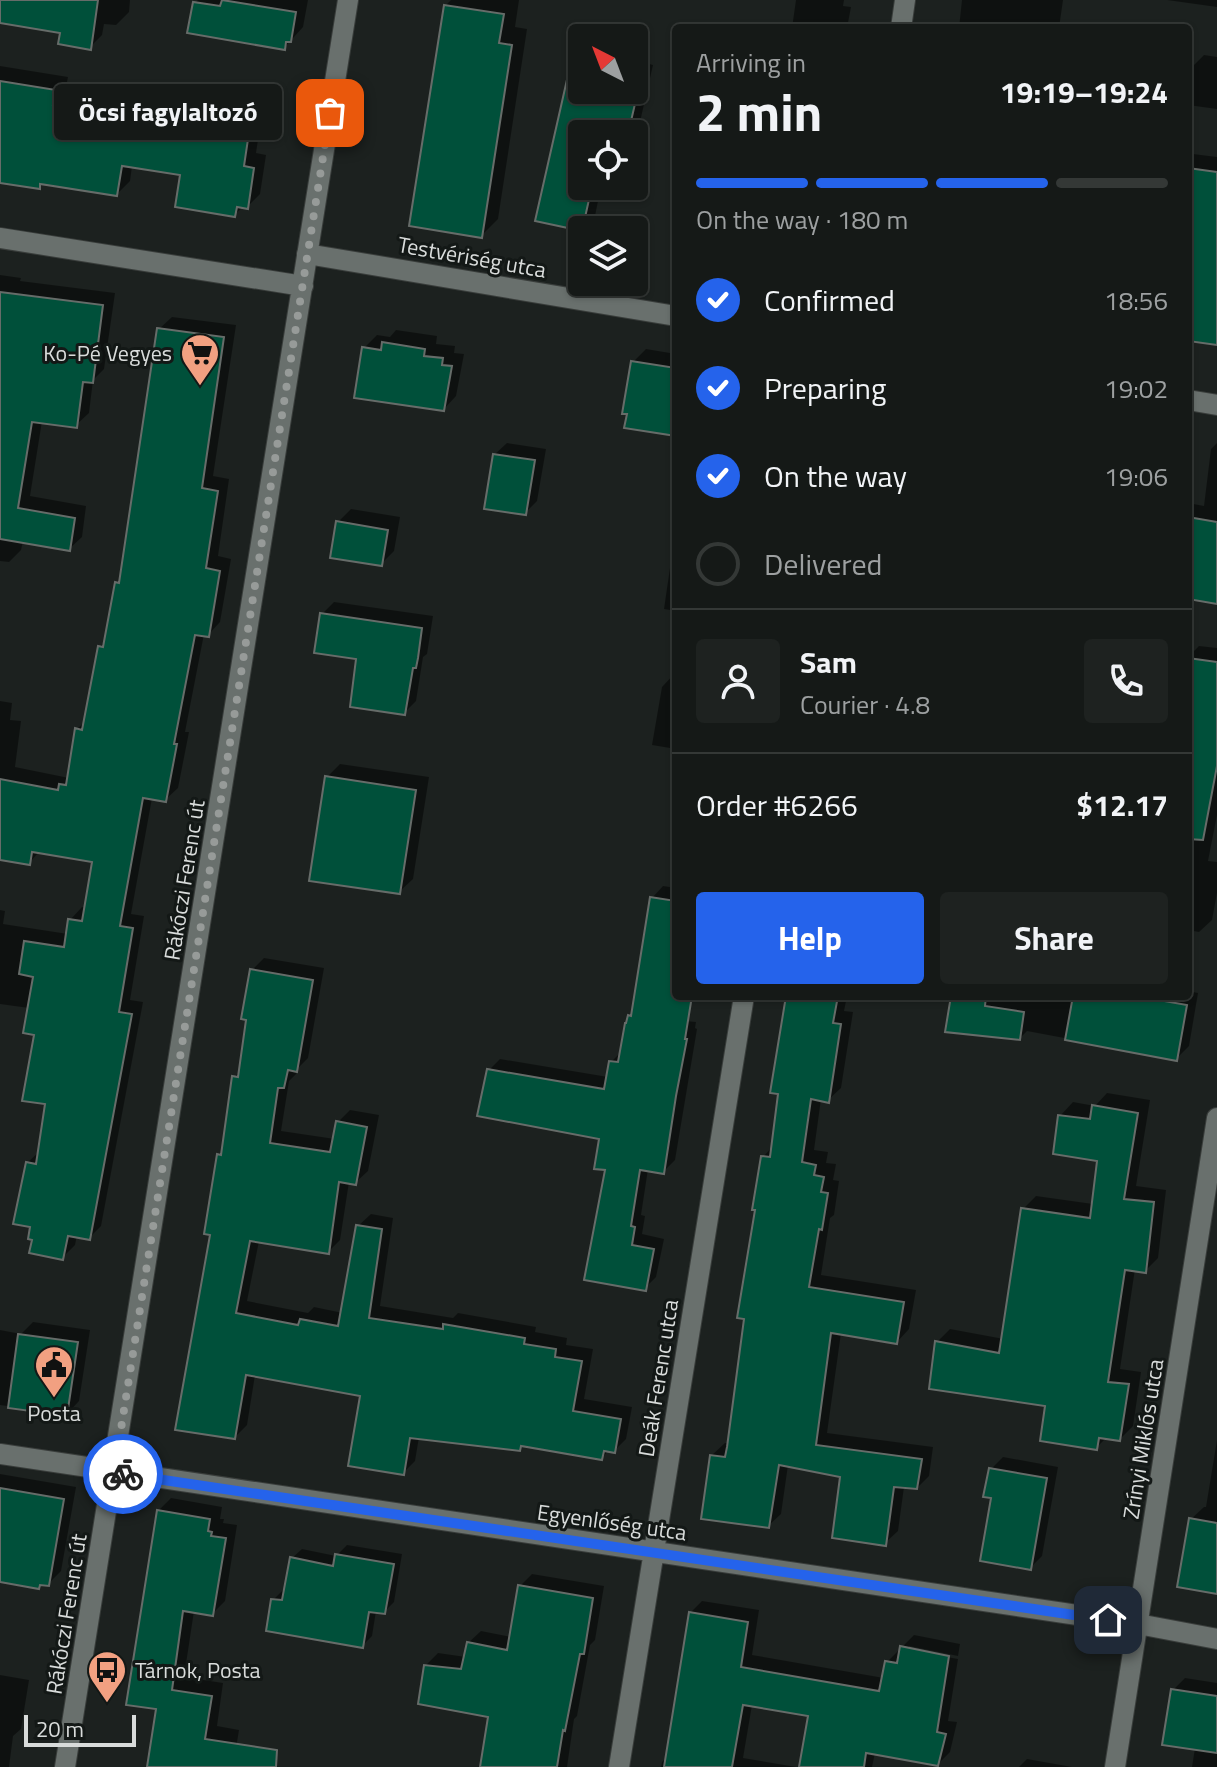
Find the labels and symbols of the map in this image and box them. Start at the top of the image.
north arrow [568,24,648,104]
pin [296,79,364,147]
callout: Öcsi fagylaltozó [54,85,282,141]
street label: Testvériség utca [395,227,549,287]
supermarket icon: Ko-Pé Vegyes [179,332,221,387]
place label: Ko-Pé Vegyes [43,336,172,370]
street label: Rákóczi Ferenc út [155,797,214,963]
street label: Deák Ferenc utca [629,1297,687,1459]
public building icon: Posta [33,1344,75,1399]
street label: Zrínyi Miklós utca [1114,1356,1172,1522]
place label: Posta [27,1396,81,1430]
courier [83,1434,163,1514]
street label: Egyenlőség utca [535,1495,689,1549]
street label: Rákóczi Ferenc út [37,1531,96,1697]
pin [1074,1586,1142,1654]
bus stop icon: Tárnok, Posta [86,1649,128,1704]
place label: Tárnok, Posta [135,1653,261,1687]
scale bar [24,1711,136,1747]

